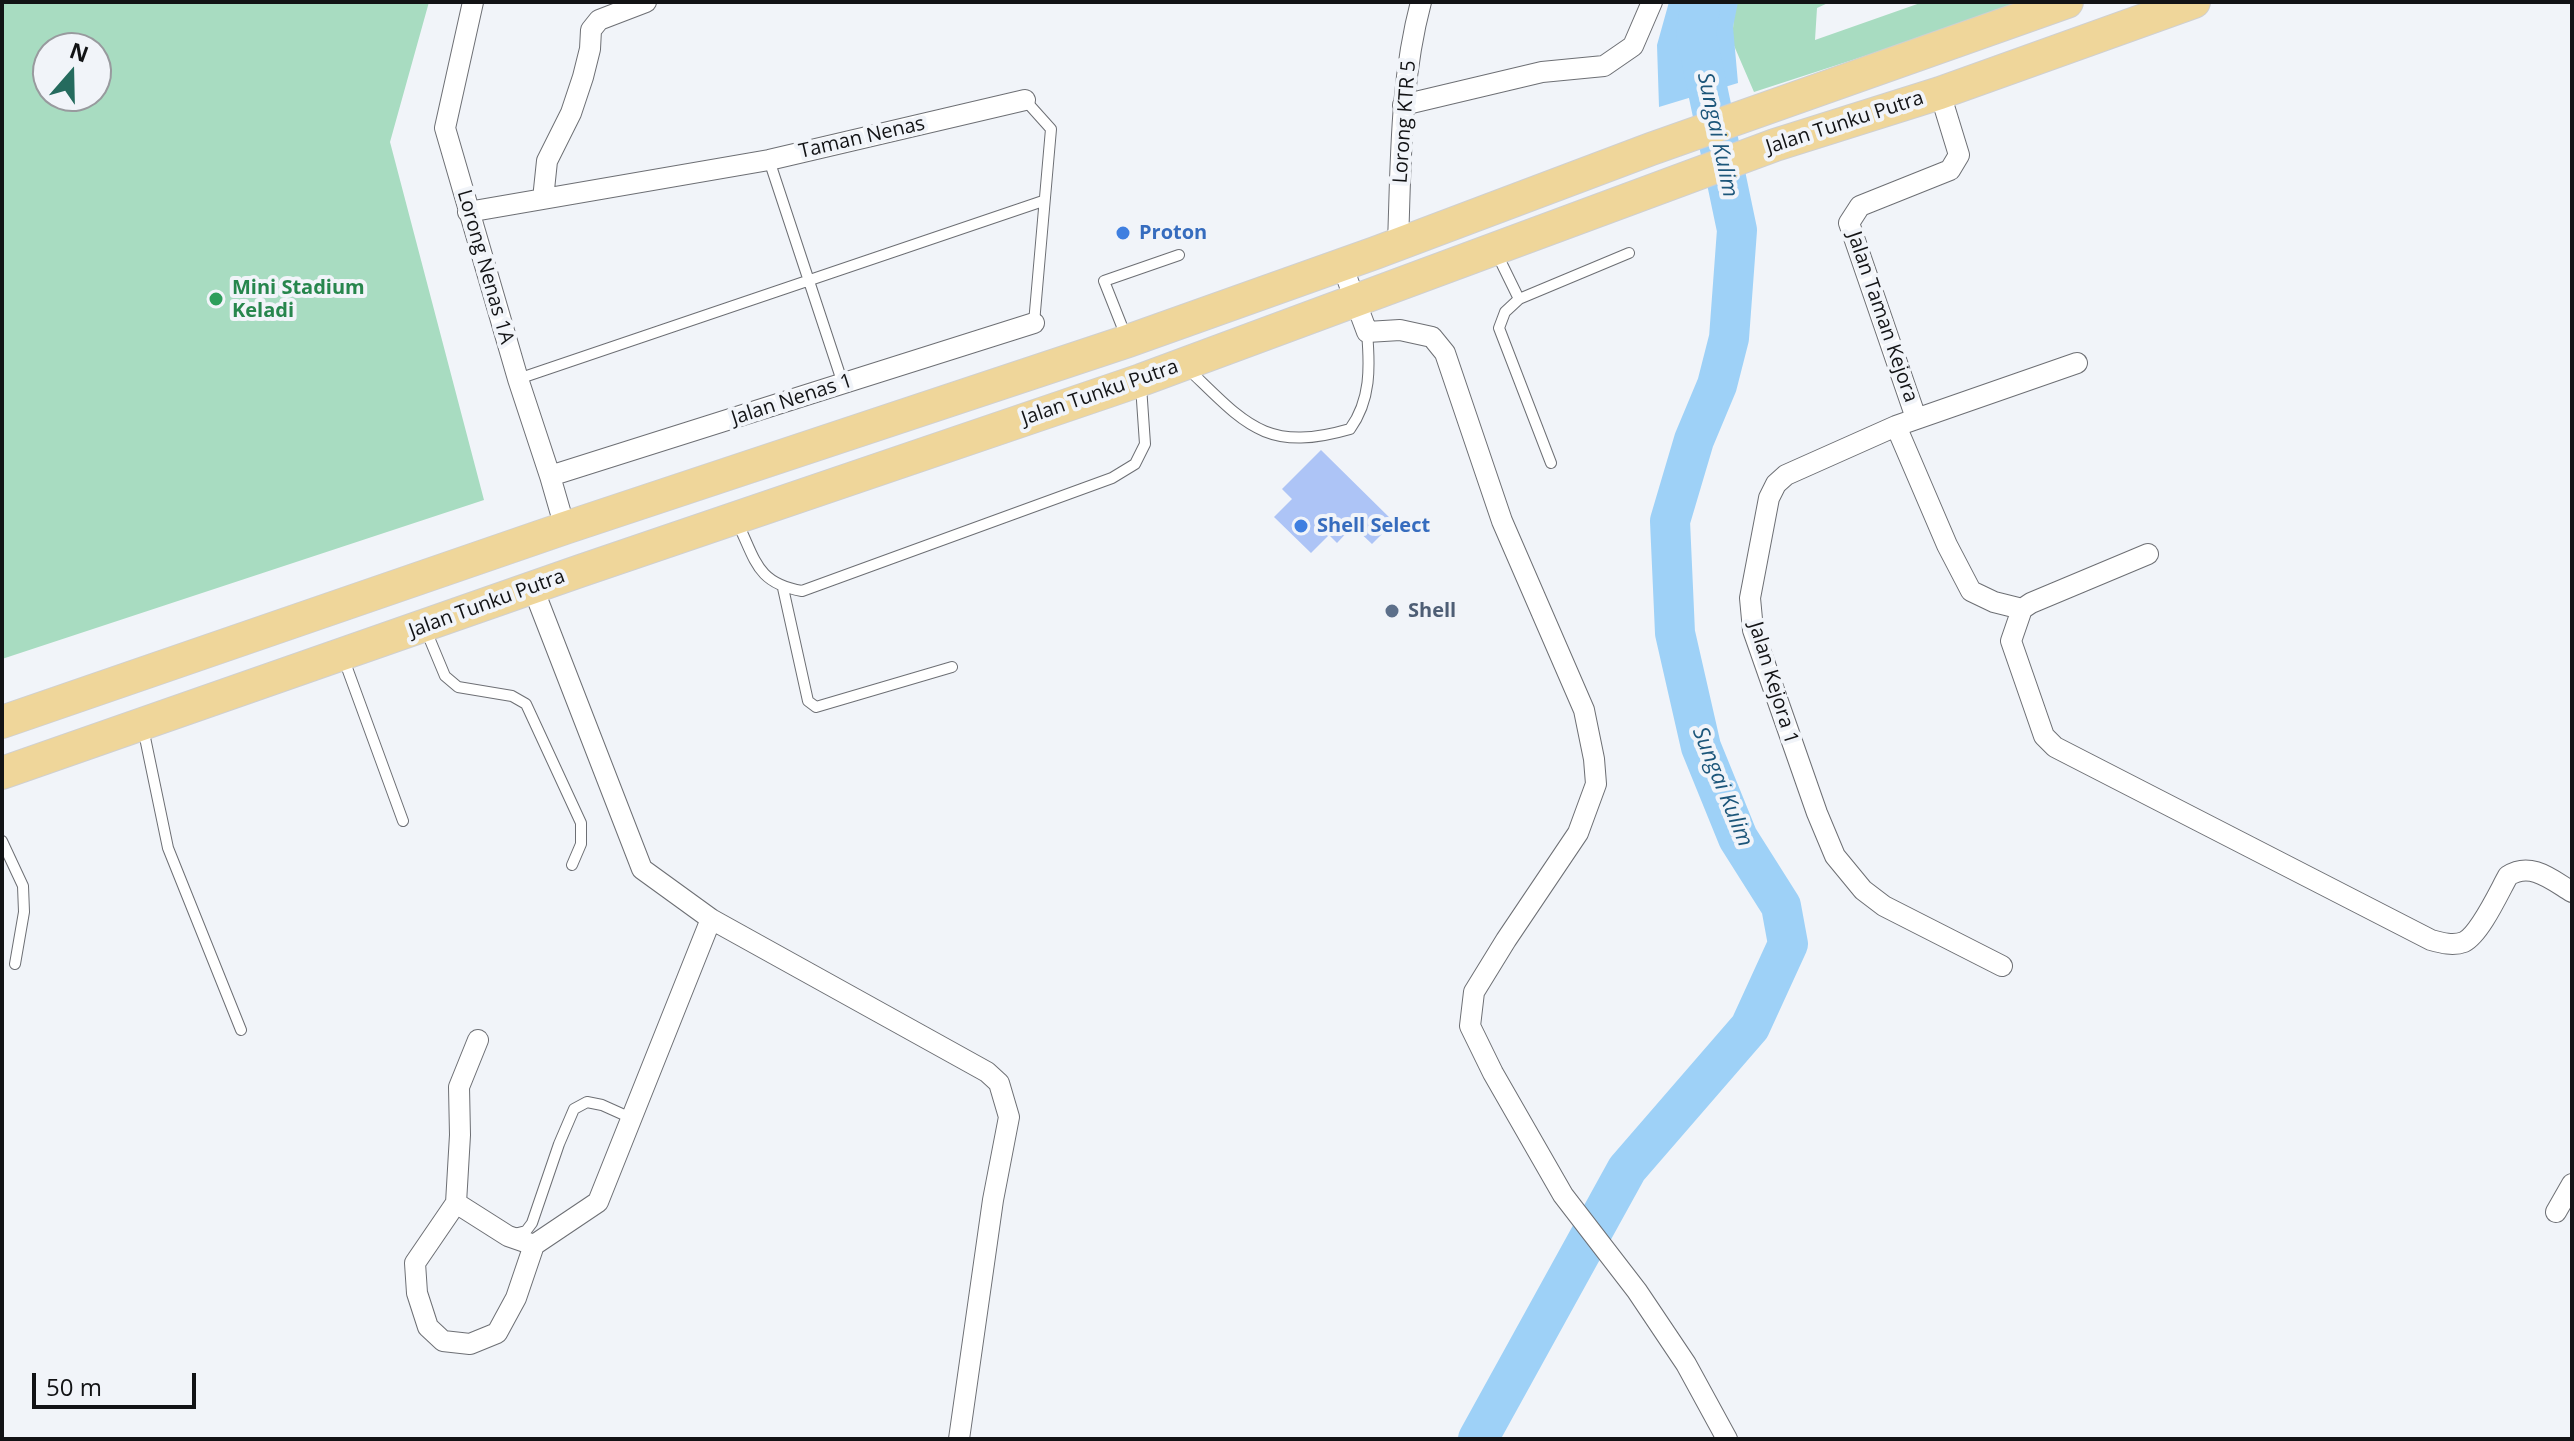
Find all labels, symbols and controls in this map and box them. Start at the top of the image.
north arrow [32,32,112,112]
text: N [66,34,93,68]
street label: Lorong KTR 5 [1389,60,1421,184]
water label: Sungai Kulim [1691,70,1743,200]
street label: Jalan Tunku Putra [1763,86,1927,160]
street label: Taman Nenas [797,112,927,164]
street label: Lorong Nenas 1A [451,187,519,347]
place label: Proton [1139,221,1207,245]
marker: Proton [1114,224,1132,242]
street label: Jalan Taman Kejora [1841,228,1923,406]
place label: Mini Stadium Keladi [232,276,365,323]
marker: Mini Stadium Keladi [207,290,225,308]
street label: Jalan Tunku Putra [1018,355,1182,431]
street label: Jalan Nenas 1 [728,369,856,431]
place label: Shell Select [1317,514,1430,538]
marker: Shell Select [1292,517,1310,535]
street label: Jalan Tunku Putra [406,565,568,643]
place label: Shell [1408,599,1456,623]
marker: Shell [1383,602,1401,620]
street label: Jalan Kejora 1 [1743,619,1803,747]
water label: Sungai Kulim [1686,723,1758,851]
scale bar [36,1357,200,1407]
text: 50 m [46,1370,102,1403]

